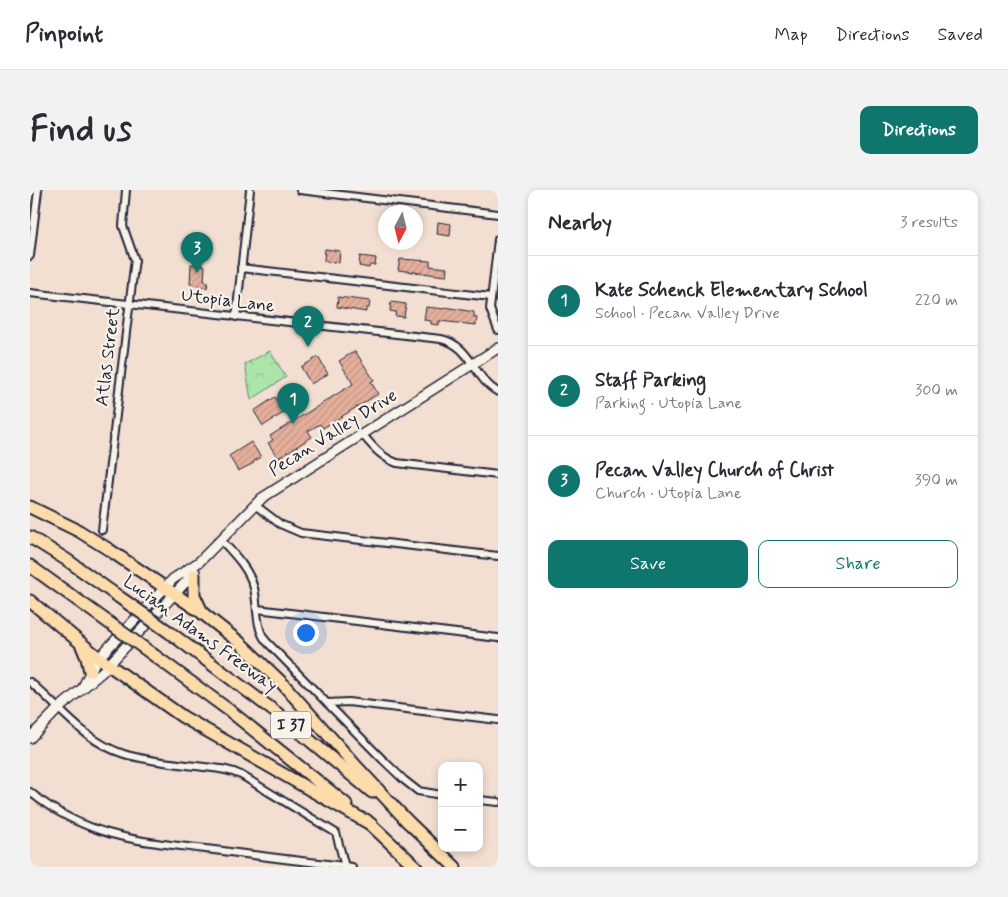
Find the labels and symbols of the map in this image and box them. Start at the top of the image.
north arrow [378,205,423,250]
pin: 3 [181,232,213,273]
street label: Utopia Lane [180,283,276,319]
street label: Atlas Street [90,306,126,408]
pin: 2 [292,306,324,347]
pin: 1 [277,383,309,424]
street label: Pecan Valley Drive [264,384,402,482]
street label: Lucian Adams Freeway [118,570,282,698]
your location [293,620,319,646]
road number: I 37 [271,712,311,738]

